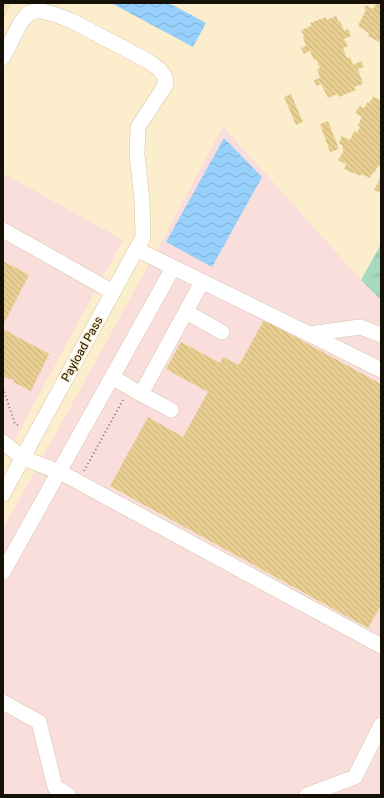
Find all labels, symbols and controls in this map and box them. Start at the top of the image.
street label: Payload Pass [58,314,106,384]

